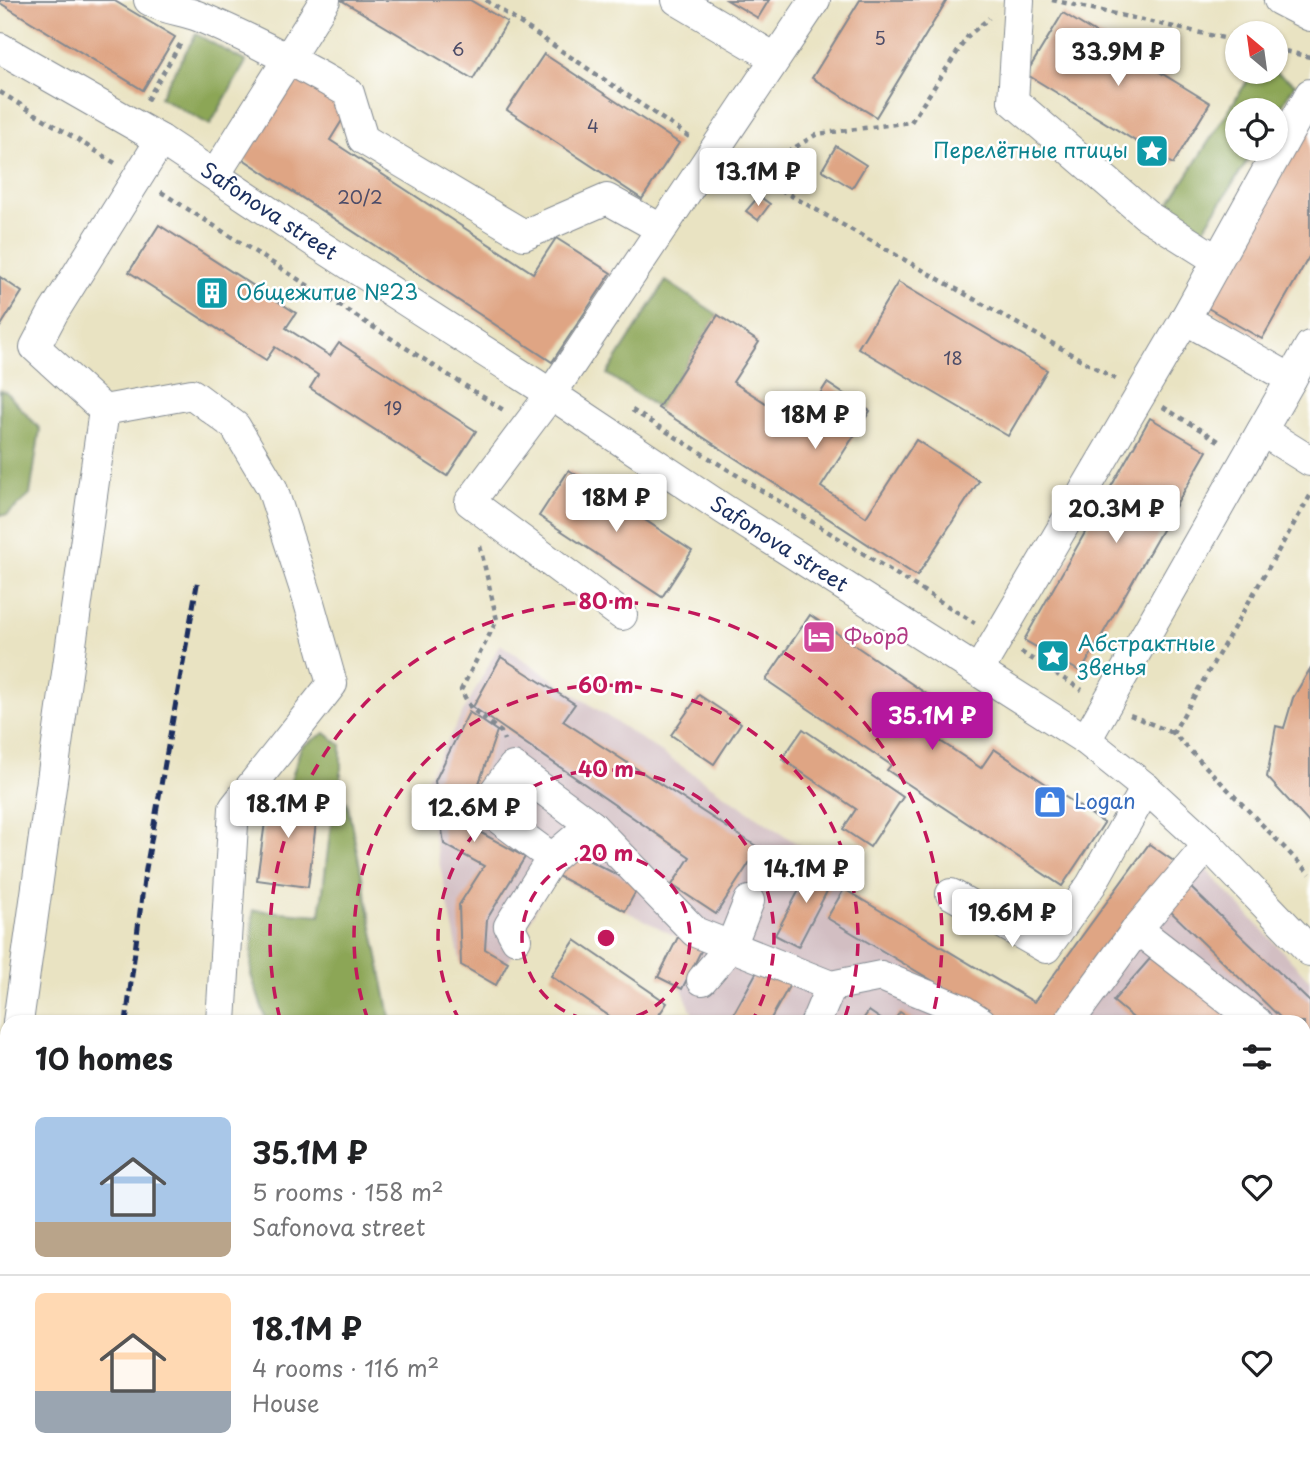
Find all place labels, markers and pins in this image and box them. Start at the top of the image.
pin: 33.9M ₽ [1053,28,1183,88]
place icon: Перелётные птицы [1133,132,1171,170]
place label: Перелётные птицы [933,133,1128,165]
pin: 13.1M ₽ [693,148,823,208]
building icon: Общежитие №23 [193,274,231,312]
place label: Общежитие №23 [236,275,418,307]
pin: 18M ₽ [766,392,864,451]
pin: 18M ₽ [567,475,665,534]
pin: 20.3M ₽ [1051,486,1181,545]
hotel icon: Фьорд [800,618,838,656]
place label: Фьорд [844,619,909,651]
place label: Абстрактные звенья [1077,626,1216,682]
place icon: Абстрактные звенья [1034,637,1072,675]
pin: 35.1M ₽ [867,692,997,752]
pin: 18.1M ₽ [223,780,353,840]
shop icon: Logan [1031,783,1069,821]
pin: 12.6M ₽ [409,784,539,844]
place label: Logan [1074,784,1136,816]
pin: 14.1M ₽ [741,846,871,905]
pin: 19.6M ₽ [947,890,1077,949]
centre of rings [594,926,618,950]

